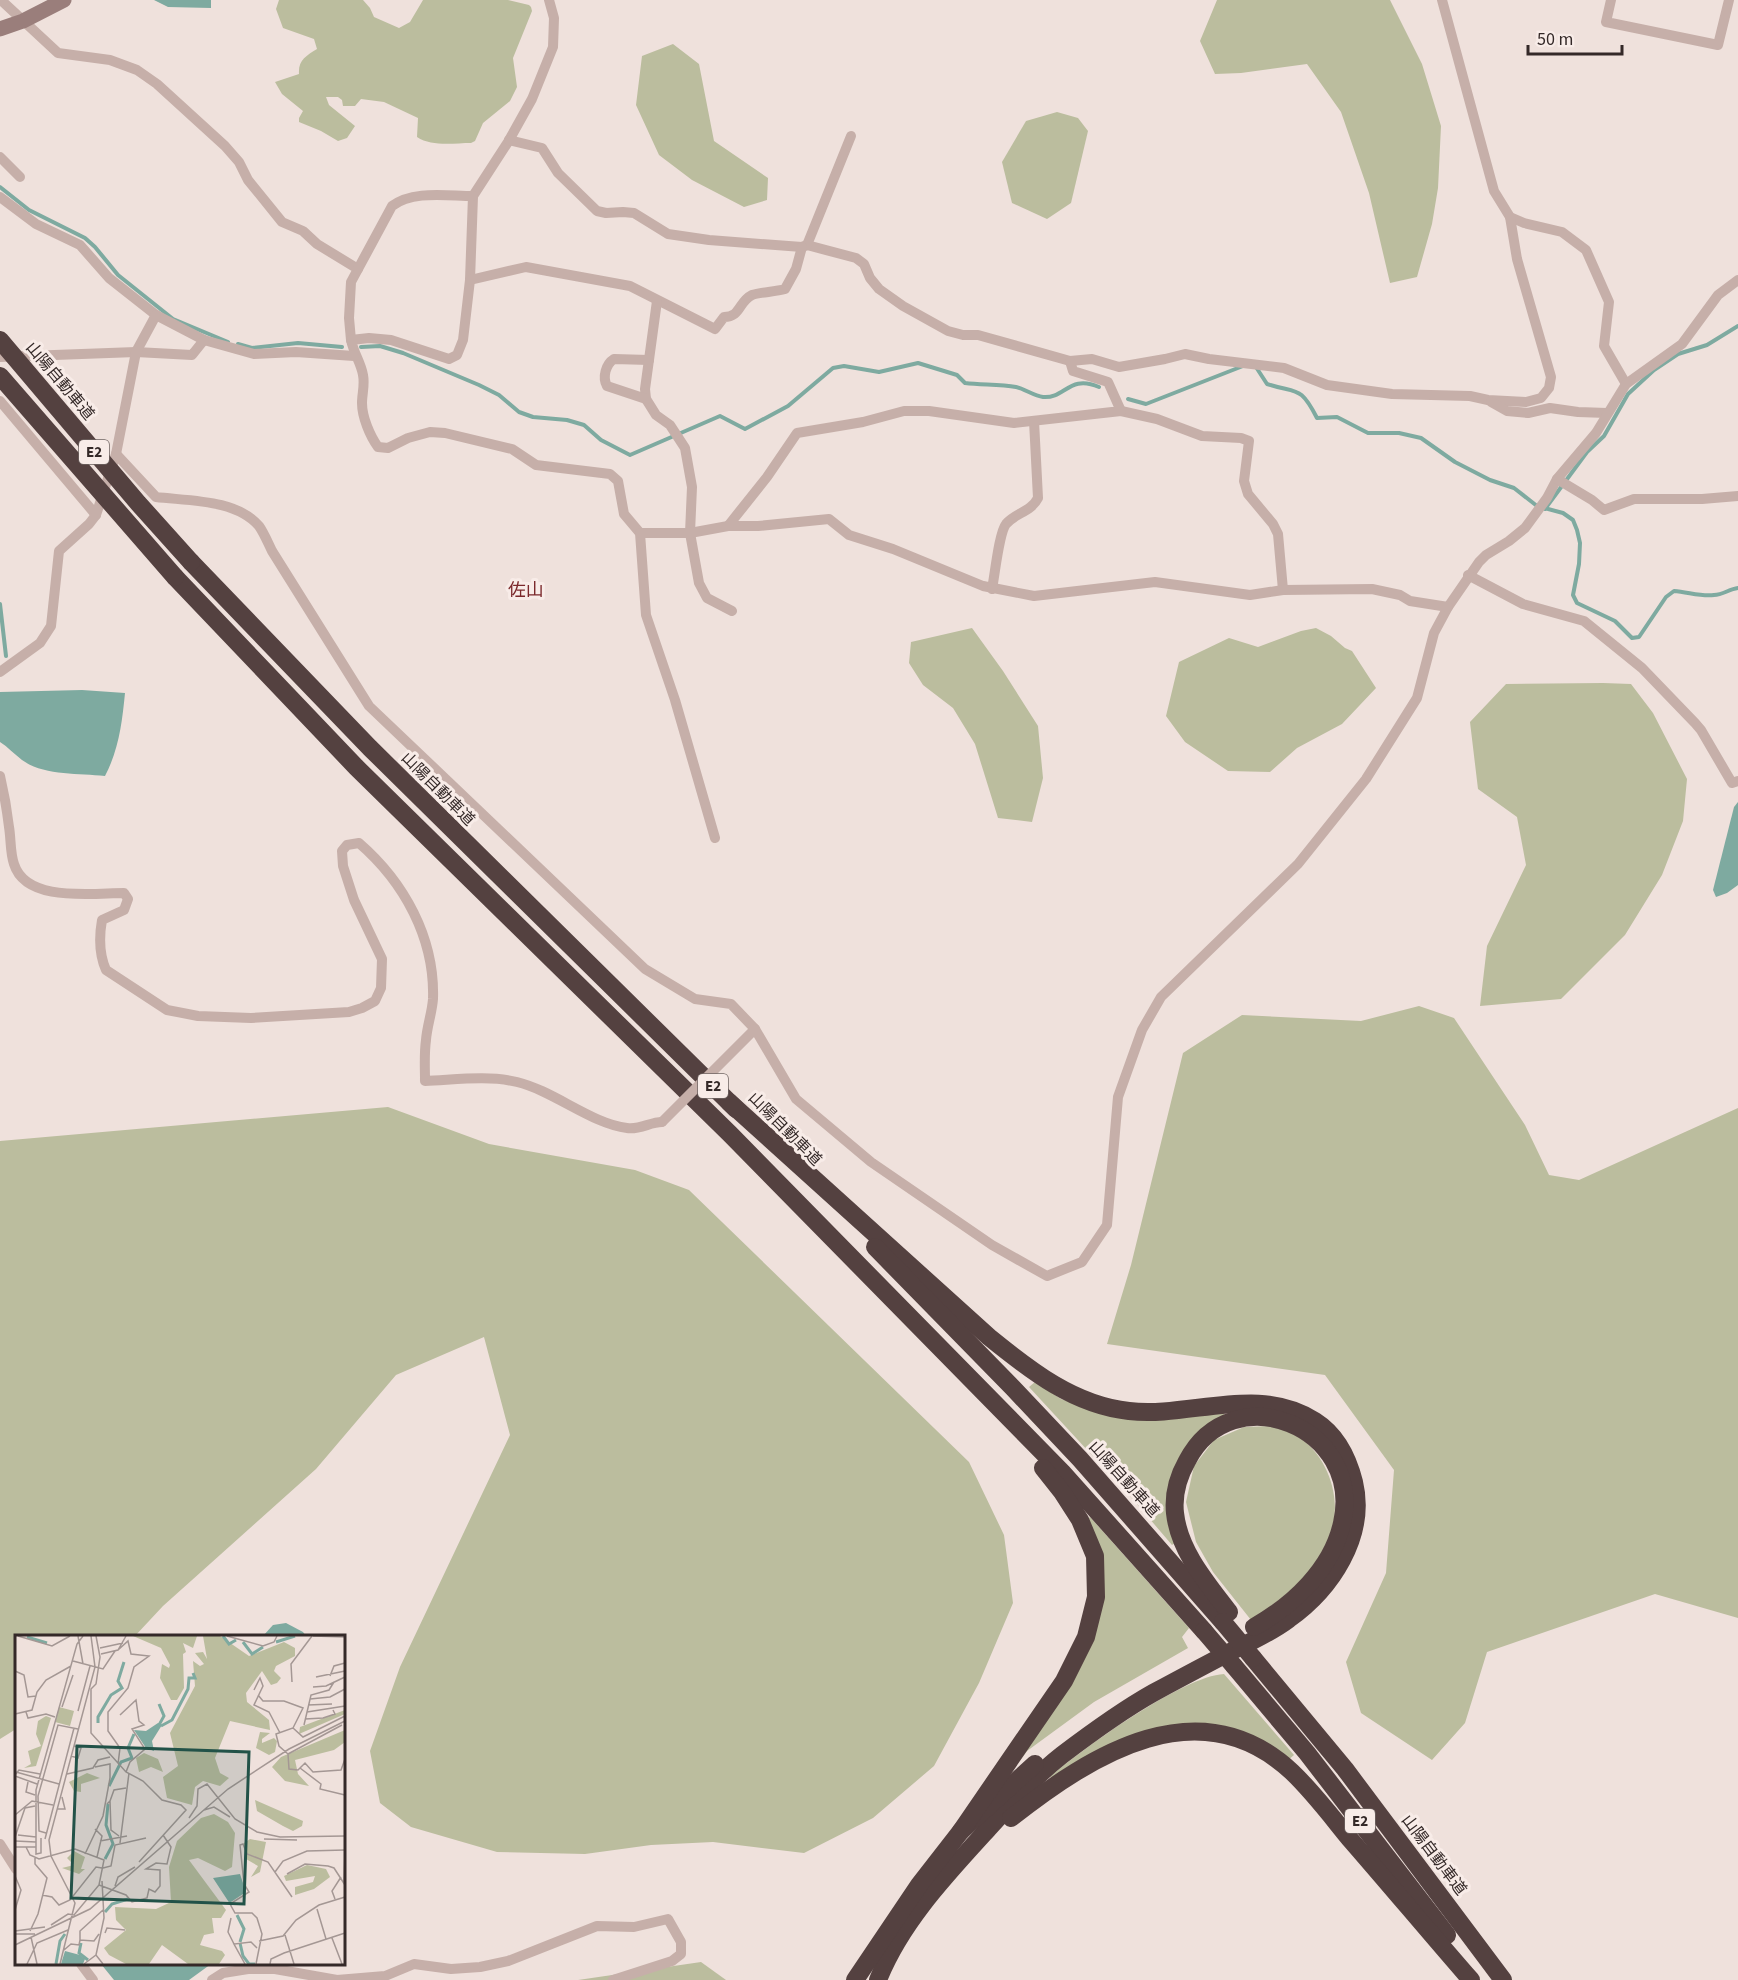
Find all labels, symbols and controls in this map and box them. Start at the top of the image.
scale bar [1528,18,1622,56]
text: 50 m [1537,27,1573,52]
street label: 山陽自動車道 [21,337,99,425]
road number: E2 [79,440,109,464]
district label: 佐山 [508,578,544,603]
street label: 山陽自動車道 [396,747,480,831]
road number: E2 [698,1074,728,1098]
street label: 山陽自動車道 [743,1087,827,1171]
street label: 山陽自動車道 [1084,1436,1164,1522]
inset map [15,1635,345,1965]
road number: E2 [1345,1809,1375,1833]
street label: 山陽自動車道 [1396,1810,1472,1900]

